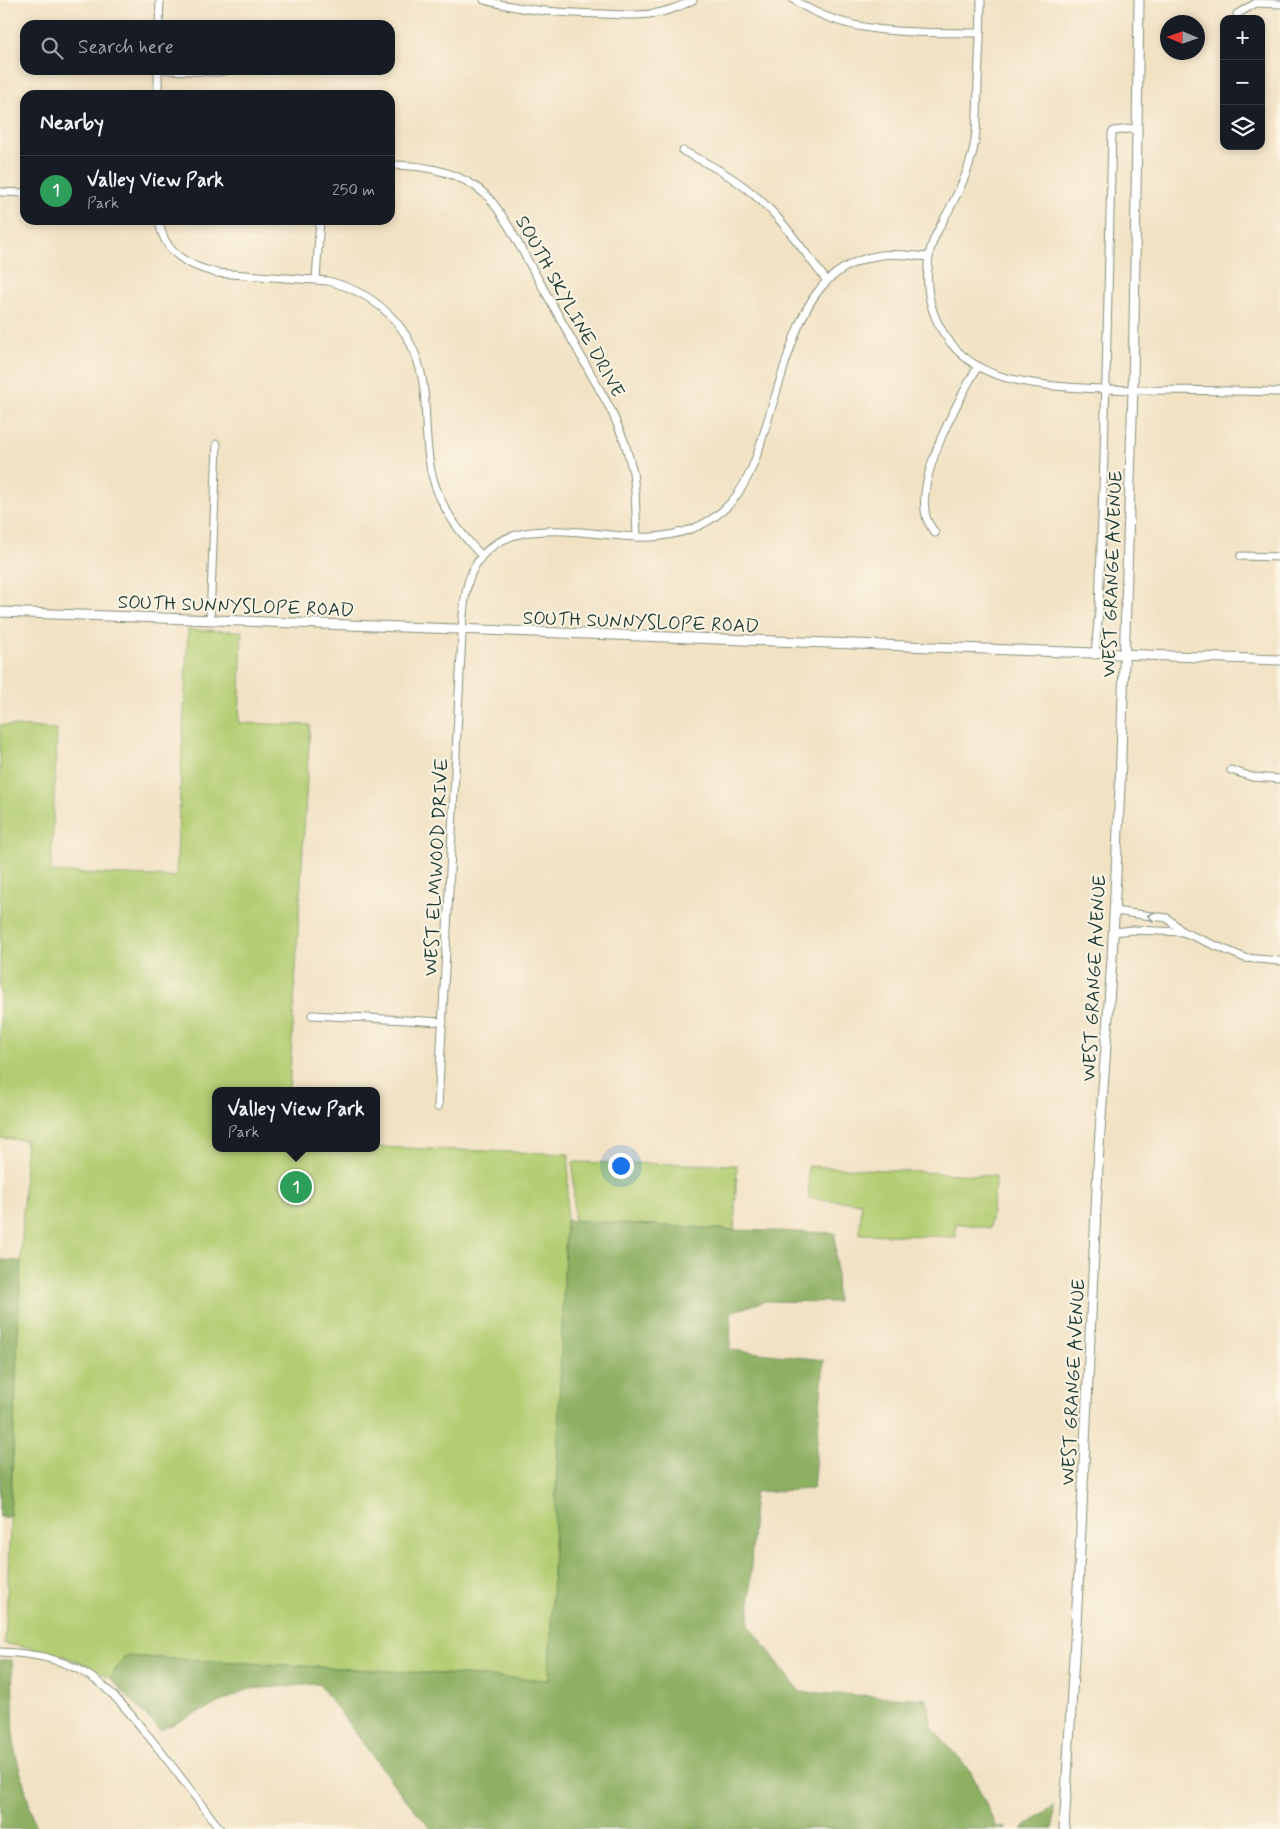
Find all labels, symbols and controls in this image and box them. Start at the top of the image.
north arrow [1160,15,1205,60]
map controls [1220,15,1265,150]
button: + [1220,15,1265,60]
search box [20,20,395,75]
icon: search [38,34,66,62]
text: Search here [78,35,174,60]
button: − [1220,60,1265,105]
button: layers [1220,105,1265,150]
text: Nearby [40,109,104,137]
text: Valley View Park [87,168,224,193]
text: 1 [52,180,60,201]
text: 250 m [332,180,375,201]
text: Park [87,193,119,214]
street label: SOUTH SKYLINE DRIVE [509,211,630,402]
street label: WEST GRANGE AVENUE [1096,470,1129,678]
street label: SOUTH SUNNYSLOPE ROAD [117,590,355,623]
street label: SOUTH SUNNYSLOPE ROAD [522,606,760,639]
street label: WEST ELMWOOD DRIVE [418,757,455,977]
street label: WEST GRANGE AVENUE [1077,874,1112,1082]
one-way arrow [1147,911,1156,921]
popup [212,1087,380,1152]
text: Valley View Park [228,1097,364,1122]
text: Park [228,1122,259,1143]
your location [608,1153,634,1179]
pin: 1 [280,1168,312,1206]
street label: WEST GRANGE AVENUE [1056,1278,1091,1486]

